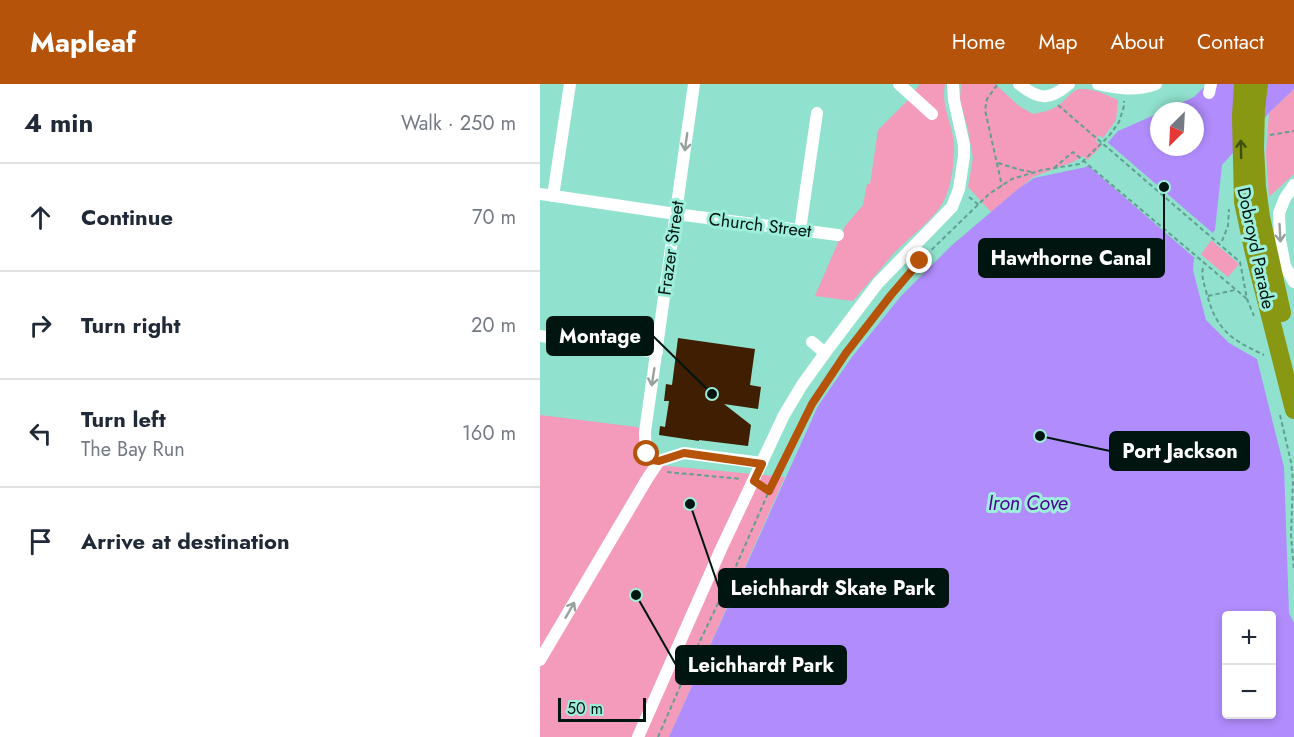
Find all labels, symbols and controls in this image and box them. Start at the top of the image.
text: Mapleaf [30,22,136,63]
text: Home [952,27,1005,57]
text: Map [1038,27,1078,57]
text: About [1111,27,1164,57]
text: Contact [1197,27,1264,57]
north arrow [1150,102,1204,156]
text: 4 min [24,104,93,142]
text: Walk · 250 m [401,109,516,138]
one-way arrow [681,132,692,151]
one-way arrow [1235,140,1247,160]
street label: Dobroyd Parade [1230,185,1282,311]
street label: Frazer Street [651,198,691,297]
icon: ahead [24,201,57,234]
text: Continue [81,201,173,233]
text: 70 m [472,203,516,232]
street label: Church Street [707,206,814,244]
one-way arrow [1275,222,1286,242]
callout: Hawthorne Canal [979,239,1164,277]
text: Hawthorne Canal [991,244,1151,273]
route end [906,247,932,273]
icon: right [24,309,57,342]
text: Turn right [81,309,181,341]
text: 20 m [471,311,516,340]
callout: Montage [547,317,653,355]
text: Montage [559,322,641,351]
one-way arrow [648,366,659,386]
text: Turn left [81,403,166,435]
icon: left [24,417,57,450]
text: 160 m [462,419,516,448]
callout: Port Jackson [1110,432,1249,470]
text: The Bay Run [81,435,185,464]
text: Port Jackson [1122,437,1238,466]
route start [633,440,659,466]
water label: Iron Cove [988,489,1068,518]
icon: arrive [24,525,57,558]
text: Arrive at destination [81,525,290,557]
callout: Leichhardt Skate Park [719,569,948,607]
text: Leichhardt Skate Park [731,574,936,603]
one-way arrow [564,602,576,619]
map controls [1222,611,1276,719]
button: + [1222,611,1276,665]
callout: Leichhardt Park [676,646,846,684]
text: Leichhardt Park [688,651,835,680]
button: − [1222,665,1276,719]
scale bar [558,695,646,722]
text: 50 m [567,697,603,720]

